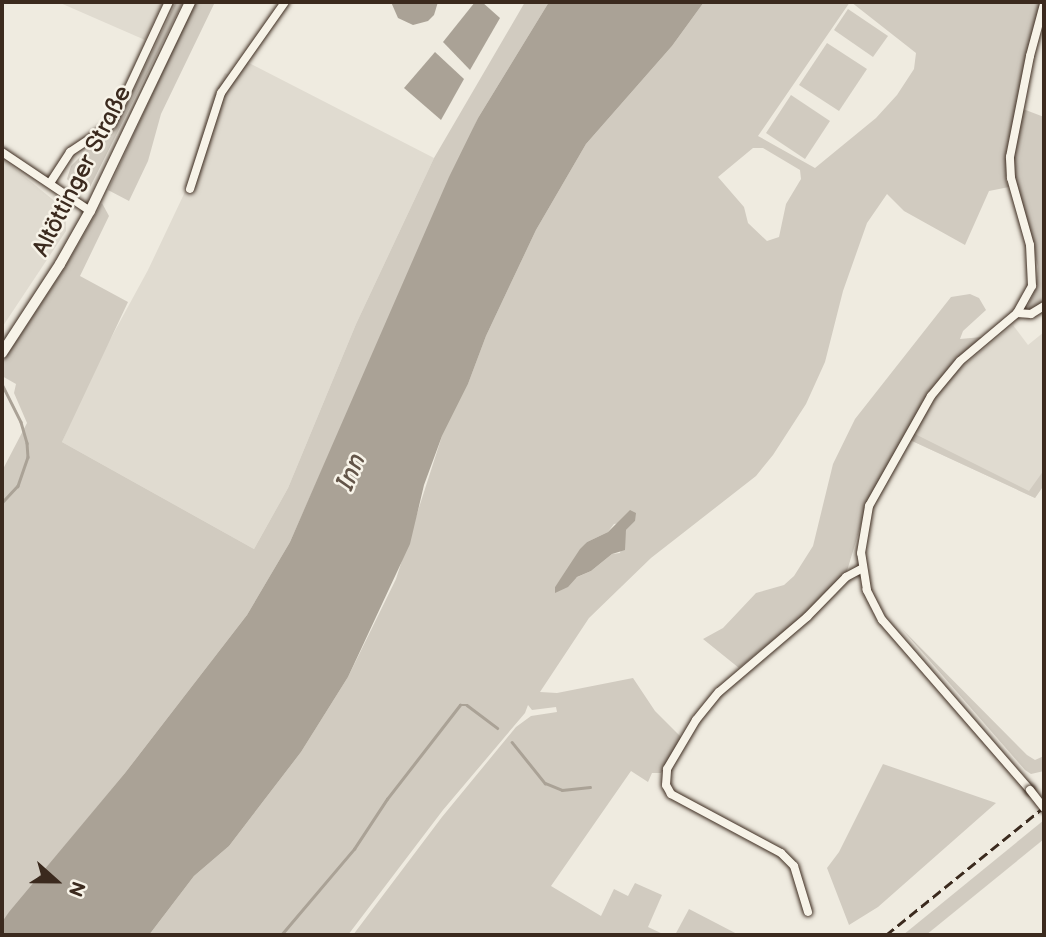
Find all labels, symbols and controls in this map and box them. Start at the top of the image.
street label: Altöttinger Straße [26,81,138,261]
water label: Inn [330,449,374,495]
north arrow [21,846,91,916]
text: N [63,878,89,899]

